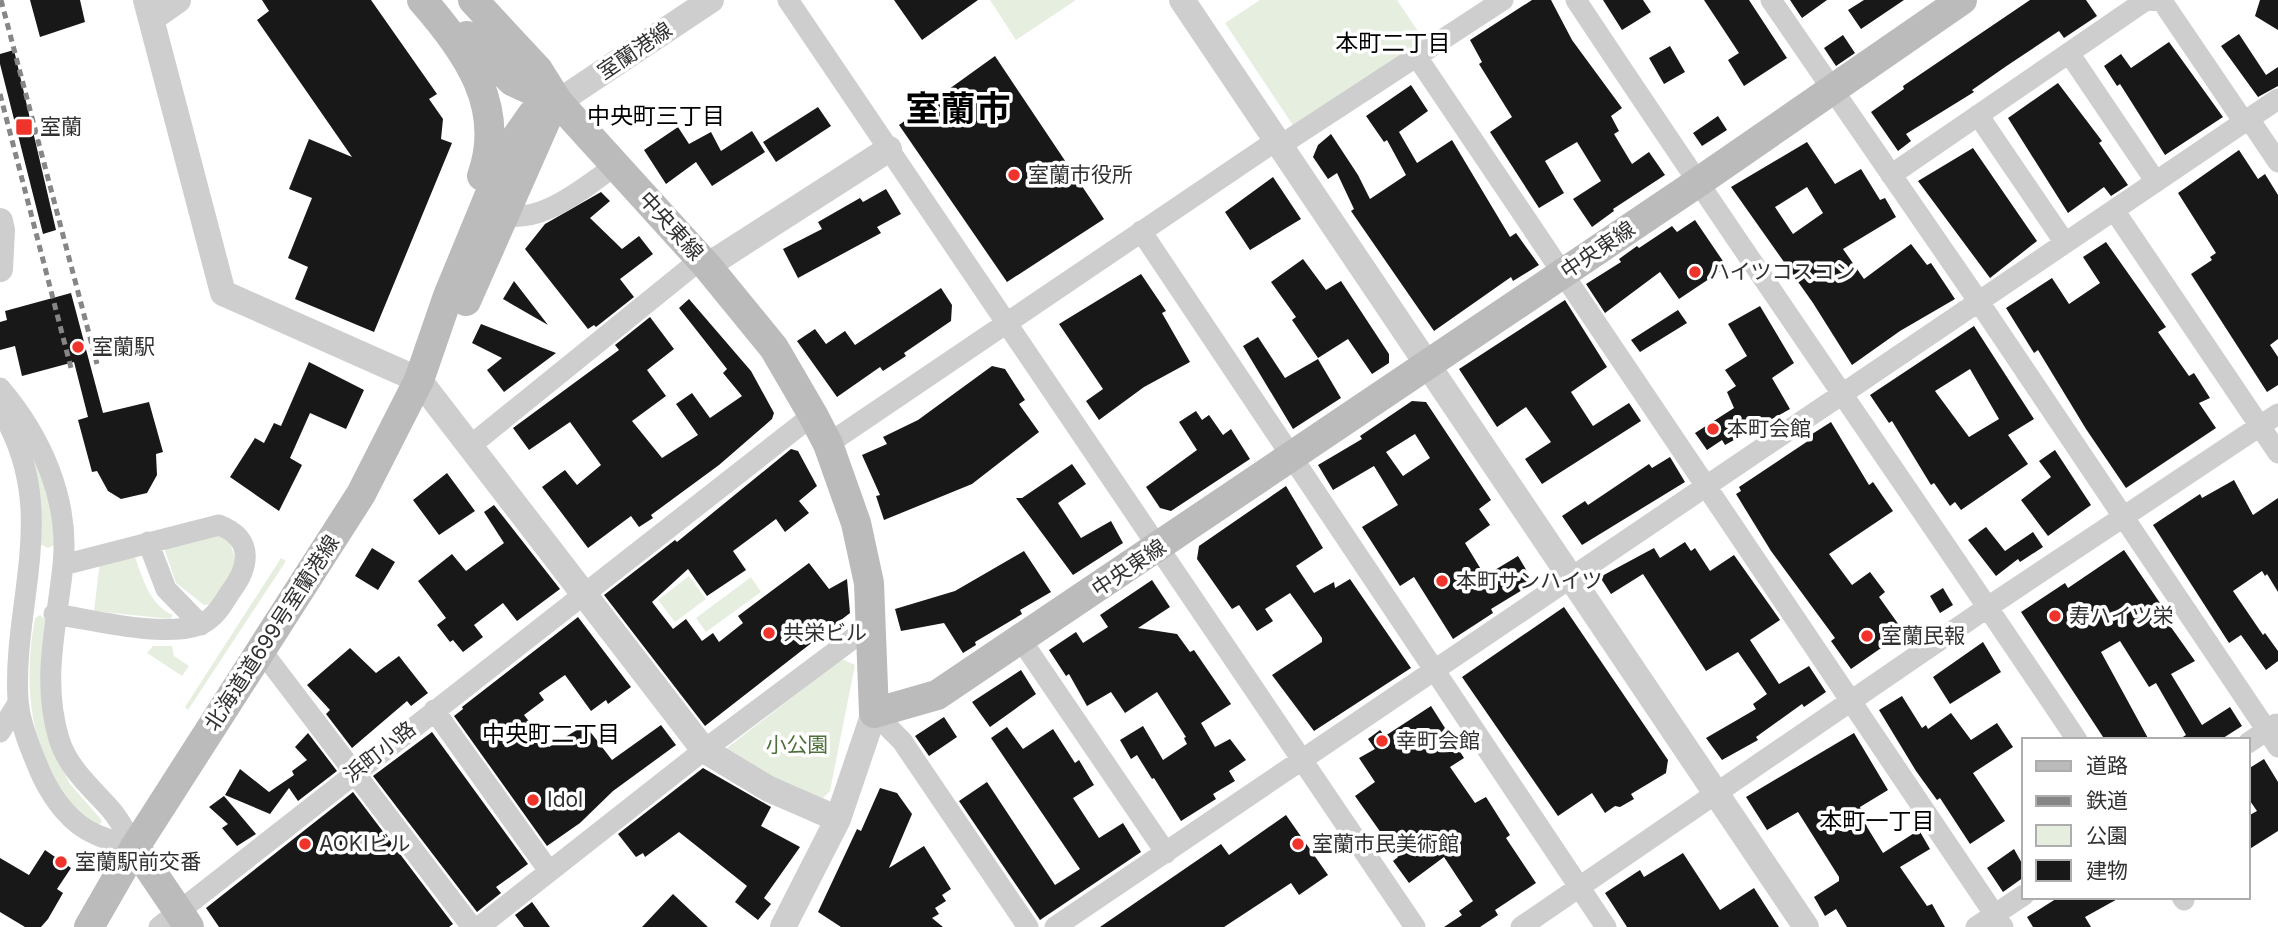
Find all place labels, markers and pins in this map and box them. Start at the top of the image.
place label: 室蘭 [40,114,82,139]
marker: 室蘭 [14,117,34,137]
place label: 室蘭市役所 [1028,162,1133,187]
marker: 室蘭市役所 [1006,167,1022,183]
place label: ハイツコスコン [1709,259,1856,284]
marker: ハイツコスコン [1687,264,1703,280]
place label: 室蘭駅 [92,334,155,359]
marker: 室蘭駅 [70,339,86,355]
place label: 本町会館 [1727,416,1811,441]
marker: 本町会館 [1705,421,1721,437]
place label: 本町サンハイツ [1456,568,1603,593]
marker: 本町サンハイツ [1434,573,1450,589]
place label: 寿ハイツ栄 [2069,603,2174,628]
marker: 寿ハイツ栄 [2047,608,2063,624]
place label: 共栄ビル [783,620,867,645]
place label: 室蘭民報 [1881,623,1965,648]
marker: 共栄ビル [761,625,777,641]
marker: 室蘭民報 [1859,628,1875,644]
place label: 幸町会館 [1396,728,1480,753]
marker: 幸町会館 [1374,733,1390,749]
place label: Idol [547,787,583,812]
marker: Idol [525,792,541,808]
place label: AOKIビル [319,831,411,856]
place label: 室蘭市民美術館 [1312,831,1459,856]
marker: AOKIビル [297,836,313,852]
marker: 室蘭市民美術館 [1290,836,1306,852]
place label: 室蘭駅前交番 [75,849,201,874]
marker: 室蘭駅前交番 [53,854,69,870]

